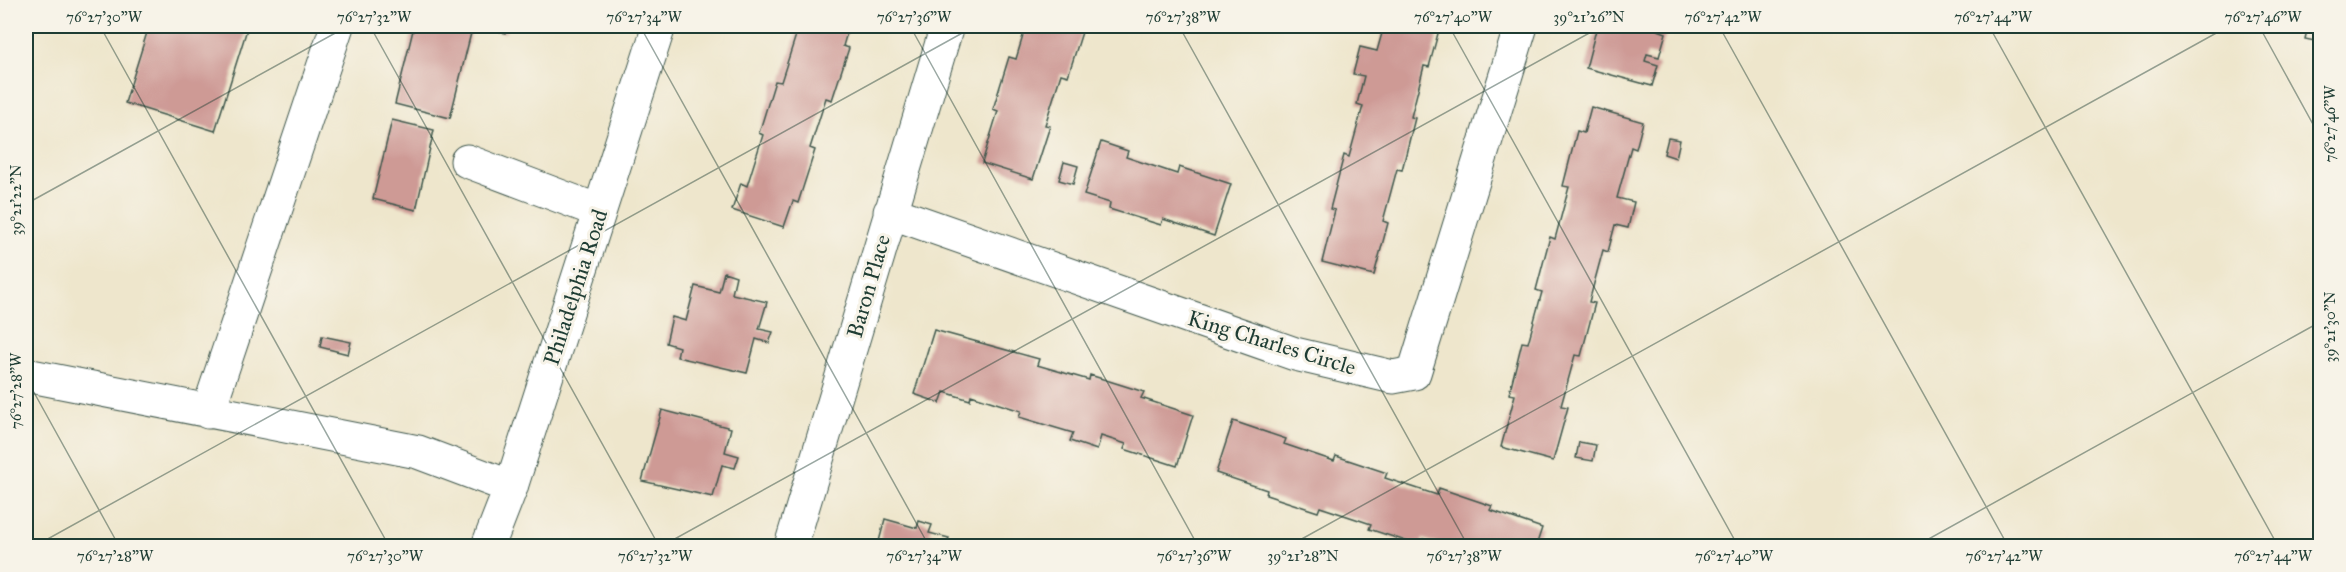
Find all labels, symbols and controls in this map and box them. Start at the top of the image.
text: 76°27'30"W [66,8,143,26]
text: 76°27'32"W [337,8,412,26]
text: 76°27'34"W [606,8,682,26]
text: 76°27'36"W [877,8,952,26]
text: 76°27'38"W [1145,8,1221,26]
text: 76°27'40"W [1414,8,1493,26]
text: 39°21'26"N [1553,8,1625,26]
text: 76°27'42"W [1685,8,1762,26]
text: 76°27'44"W [1954,8,2033,26]
text: 76°27'46"W [2224,8,2302,26]
text: 76°27'46"W [2321,85,2339,163]
text: 39°21'22"N [7,164,25,236]
street label: Philadelphia Road [538,206,613,369]
street label: Baron Place [841,231,896,341]
text: 39°21'30"N [2321,291,2339,362]
street label: King Charles Circle [1184,304,1359,381]
text: 76°27'28"W [7,352,25,429]
text: 76°27'28"W [77,547,154,565]
text: 76°27'30"W [347,547,424,565]
text: 76°27'32"W [618,547,693,565]
text: 76°27'34"W [886,547,962,565]
text: 76°27'36"W [1157,547,1232,565]
text: 39°21'28"N [1267,547,1339,565]
text: 76°27'38"W [1426,547,1502,565]
text: 76°27'40"W [1695,547,1774,565]
text: 76°27'42"W [1966,547,2043,565]
text: 76°27'44"W [2234,547,2313,565]

